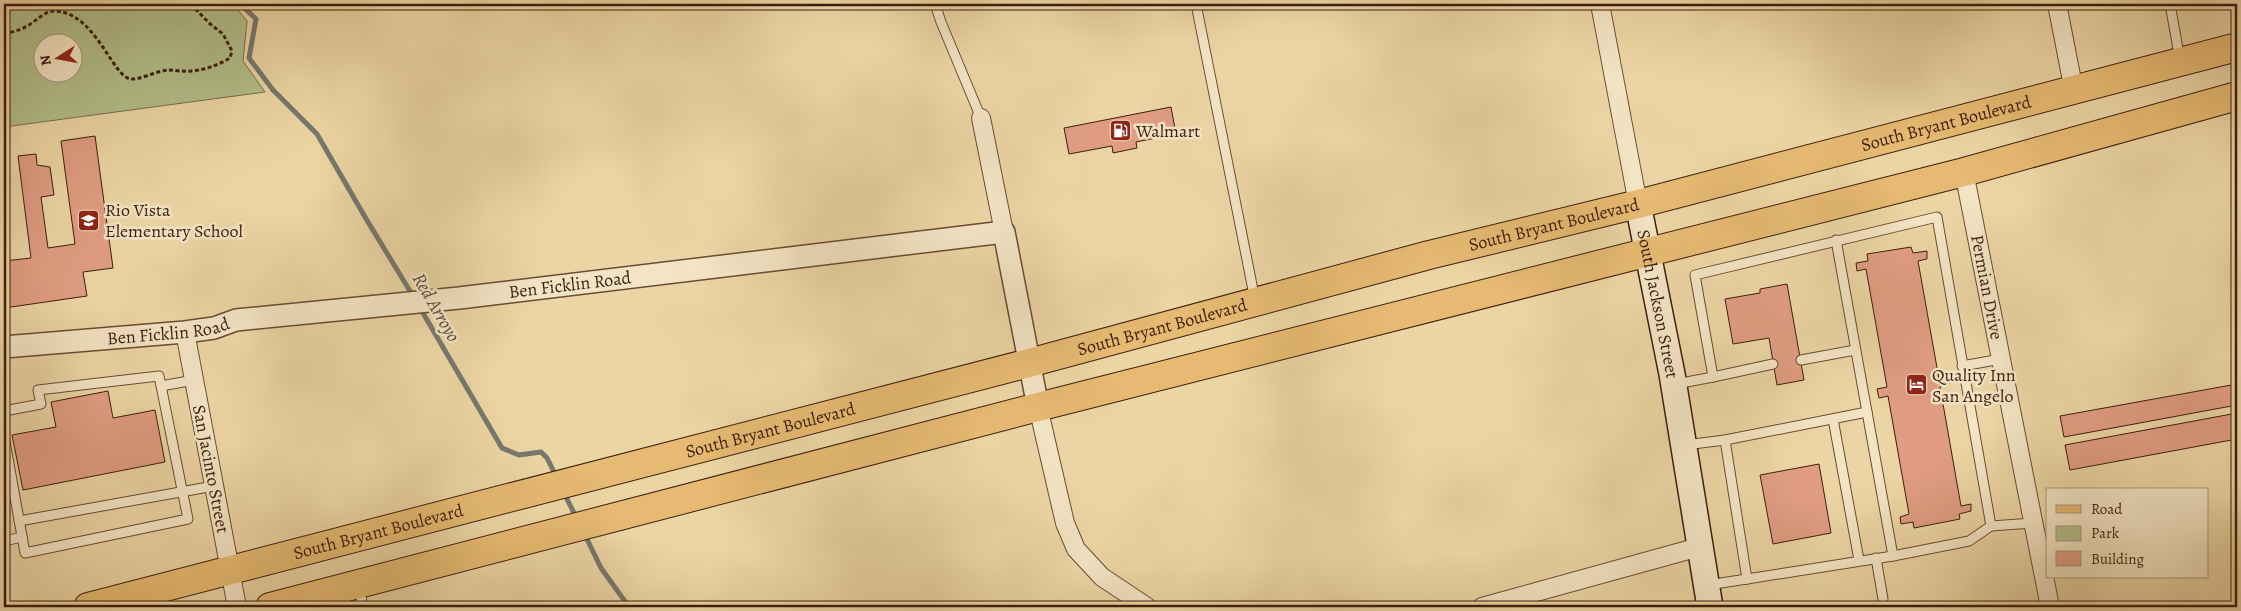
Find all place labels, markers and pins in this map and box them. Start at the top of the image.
fuel station icon: Walmart [1108,119,1132,143]
place label: Walmart [1135,119,1200,143]
place label: Rio Vista Elementary School [105,198,243,243]
school or university icon: Rio Vista Elementary School [77,208,101,232]
place label: Quality Inn San Angelo [1932,363,2016,408]
hotel icon: Quality Inn San Angelo [1904,373,1928,397]

